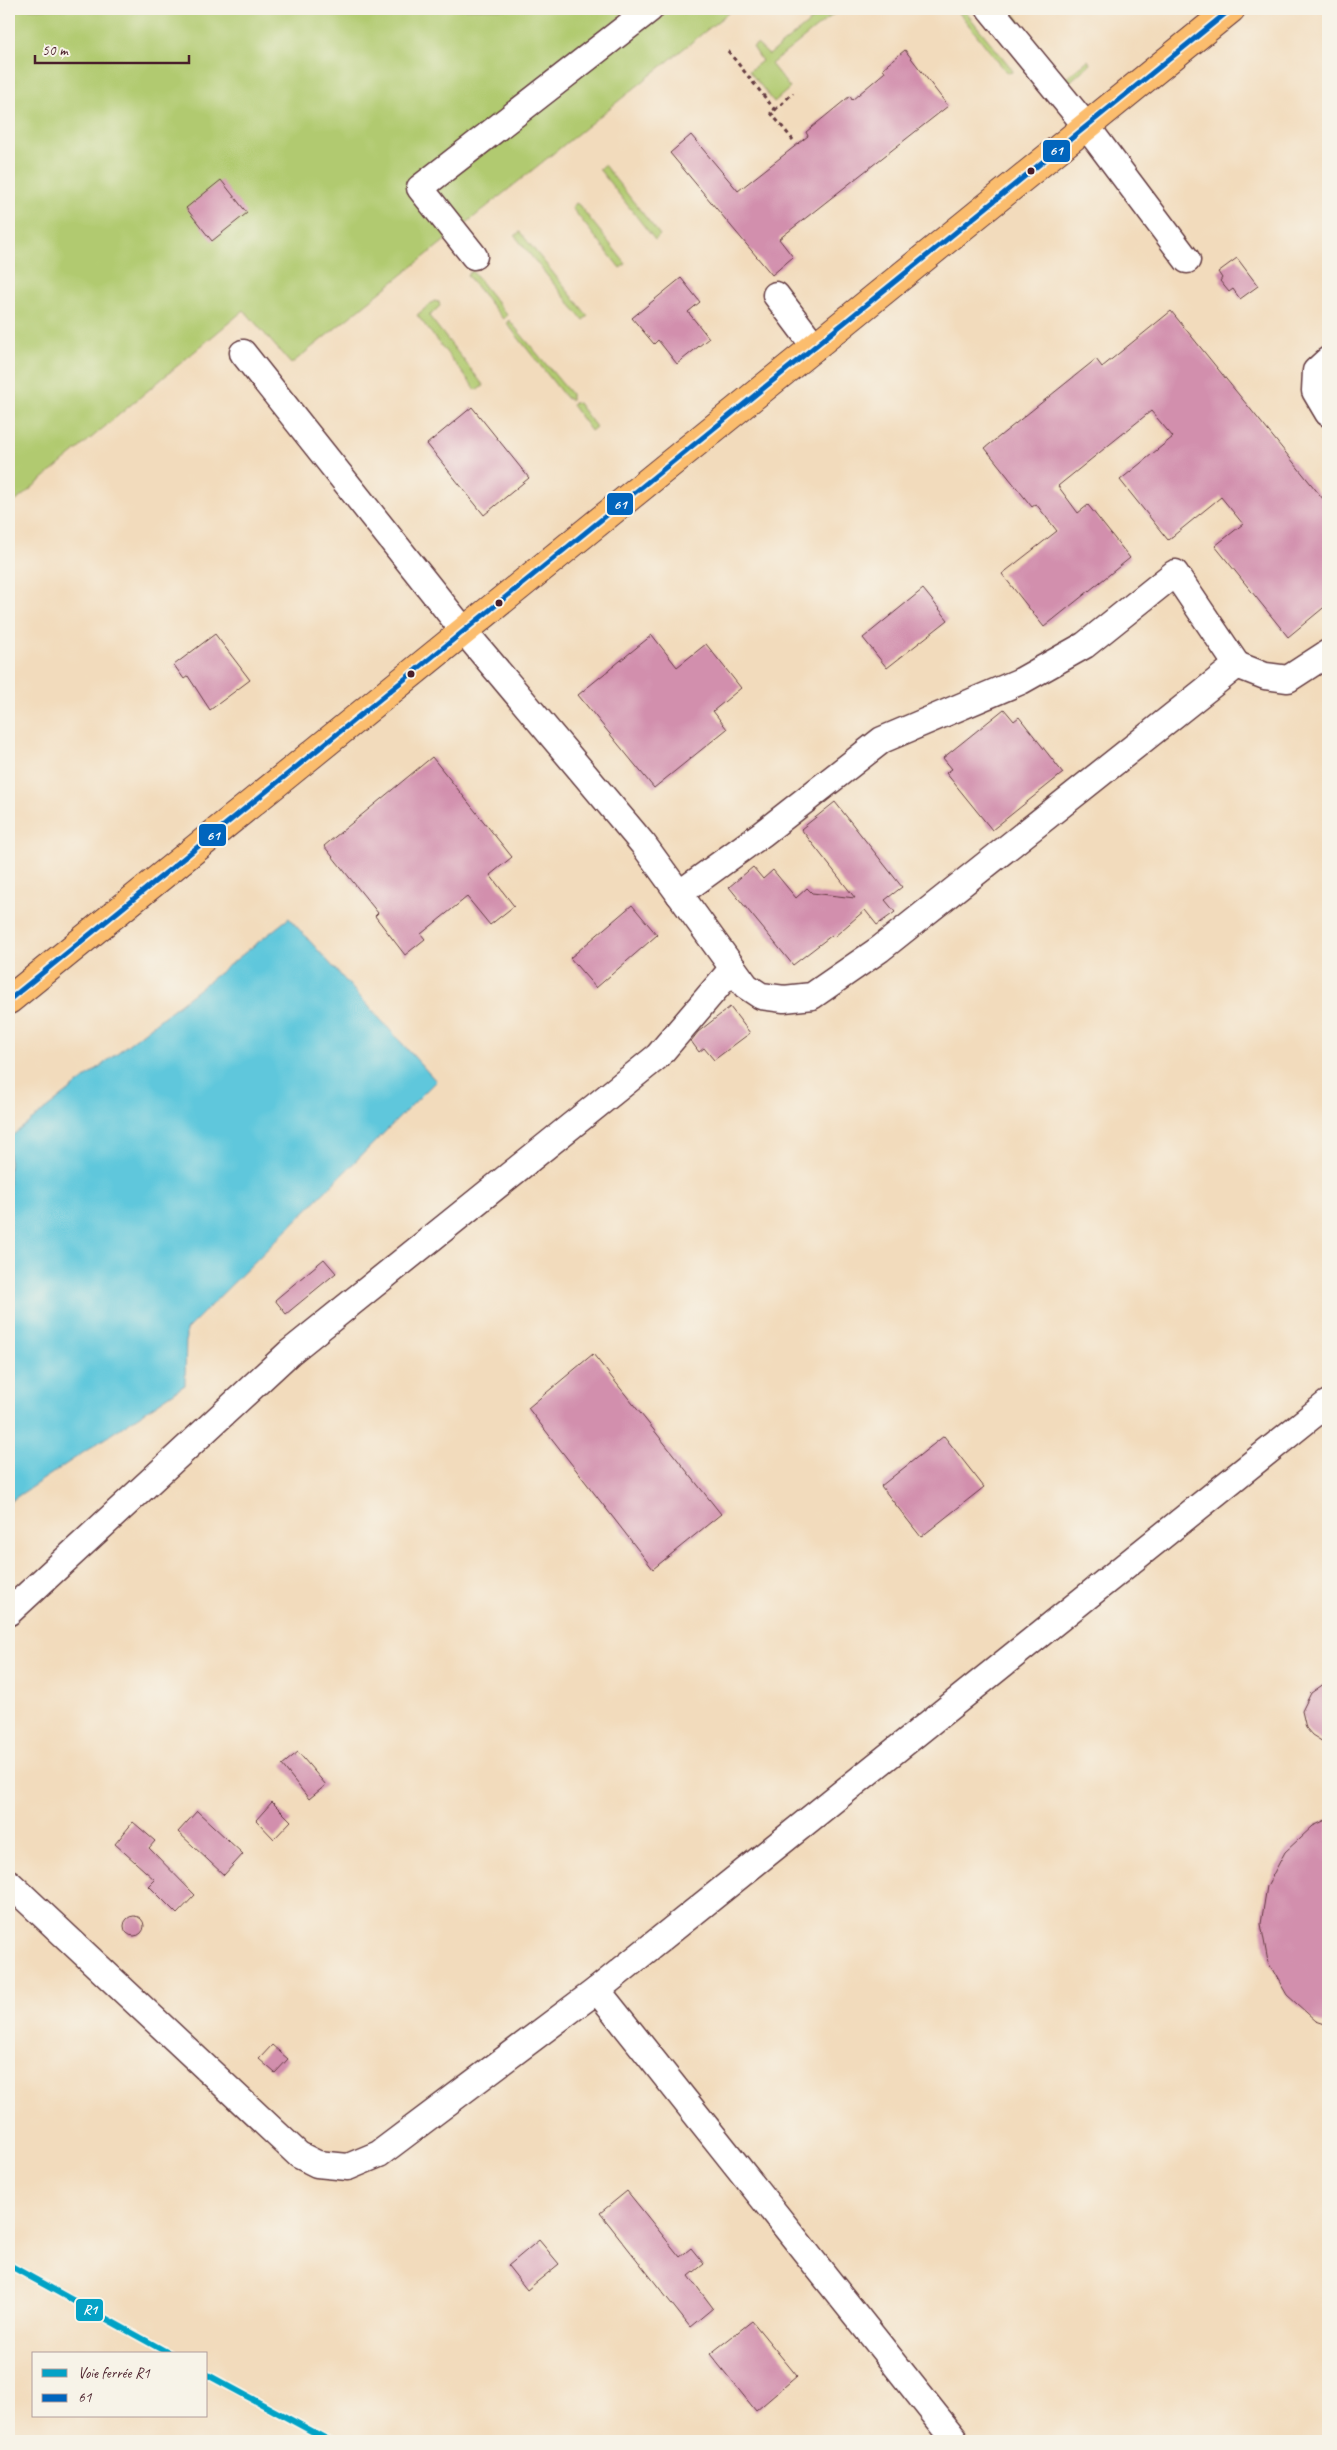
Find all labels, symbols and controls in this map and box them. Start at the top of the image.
scale bar [35,32,189,64]
text: 50 m [42,41,69,60]
line badge: 61 [1042,139,1071,163]
text: 61 [1050,142,1064,159]
unlabelled marker [1026,166,1036,176]
line badge: 61 [606,492,634,516]
text: 61 [614,496,628,513]
unlabelled marker [494,598,504,608]
unlabelled marker [406,669,416,679]
line badge: 61 [198,823,227,847]
text: 61 [207,827,221,844]
line badge: R1 [75,2298,104,2322]
text: R1 [83,2301,99,2318]
legend [32,2352,208,2418]
text: Voie ferrée R1 [78,2364,151,2383]
text: 61 [78,2388,93,2407]

